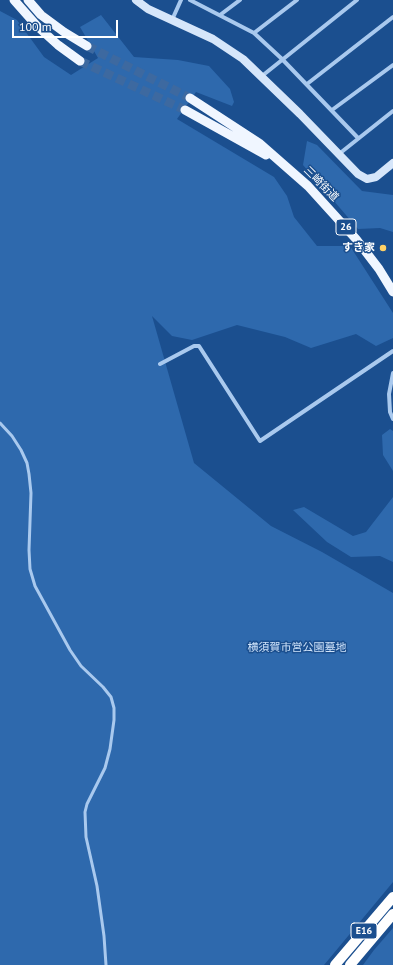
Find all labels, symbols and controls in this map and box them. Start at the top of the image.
scale bar [14,12,120,38]
text: 100 m [19,19,52,34]
street label: 三崎街道 [301,164,341,204]
road number: 26 [336,219,356,235]
place label: すき家 [342,241,375,255]
marker: すき家 [378,243,388,253]
park label: 横須賀市営公園墓地 [248,641,346,655]
road number: E16 [351,923,377,939]

